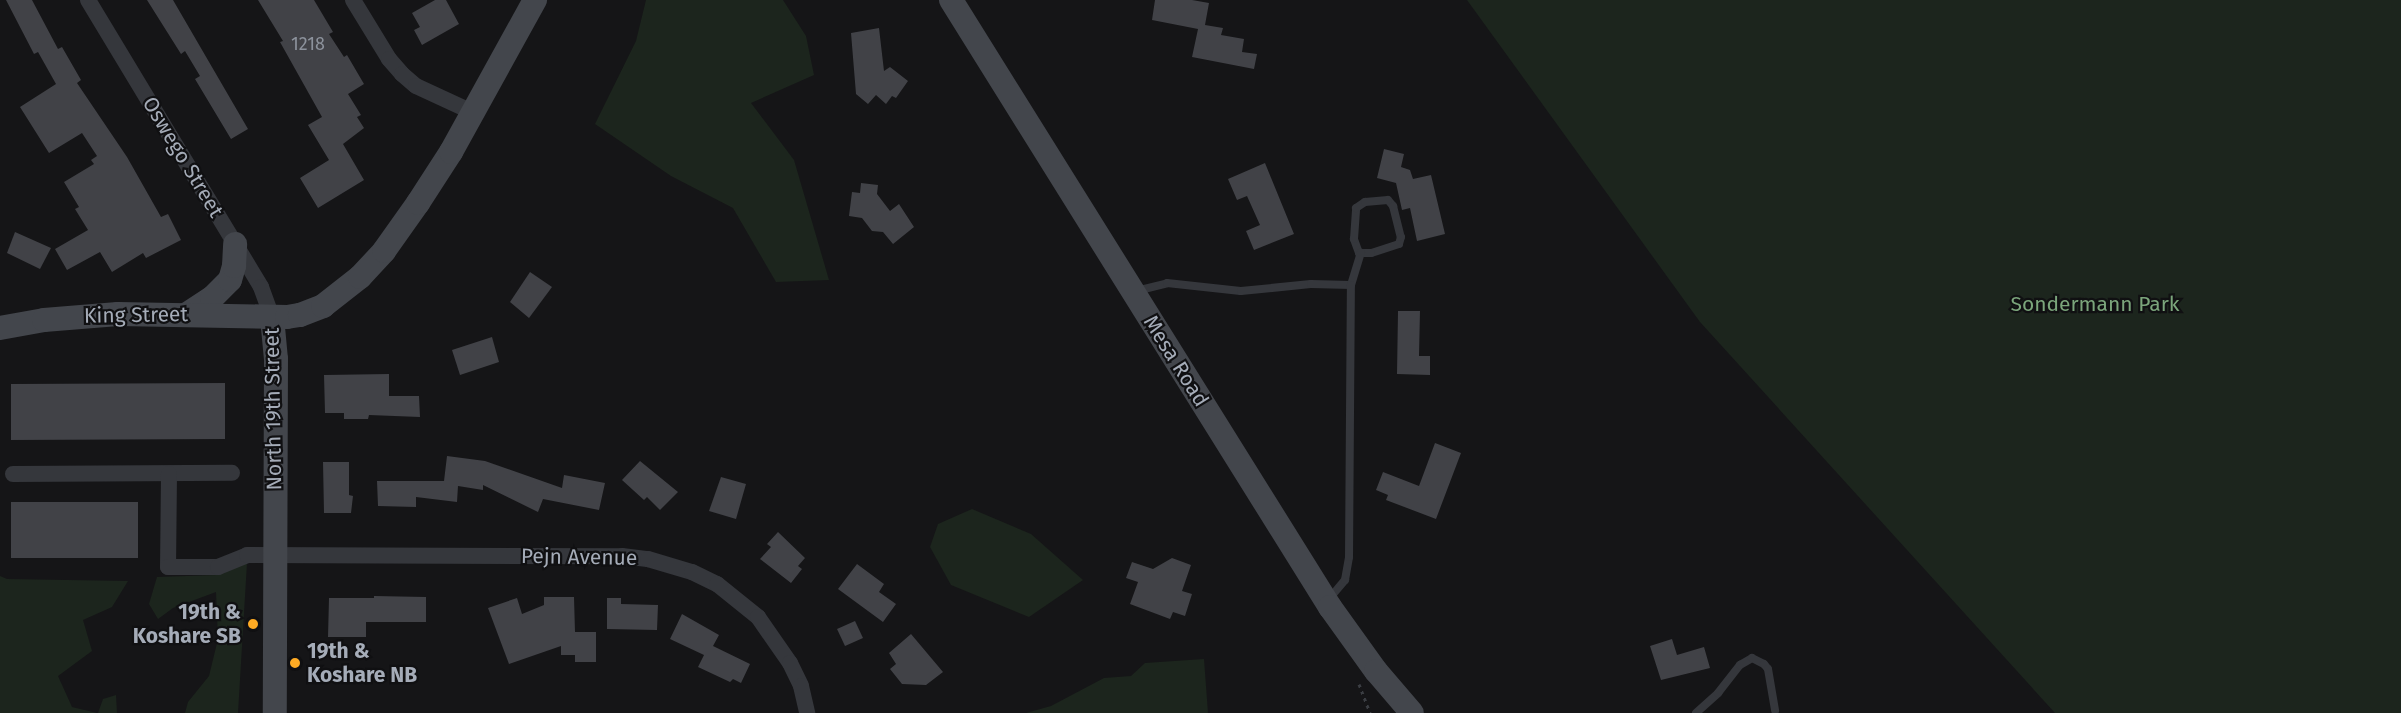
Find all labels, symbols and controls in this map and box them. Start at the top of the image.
house number: 1218 [291,33,325,55]
street label: Oswego Street [137,92,229,222]
park label: Sondermann Park [2010,291,2180,317]
street label: King Street [84,301,188,329]
street label: Mesa Road [1138,311,1214,411]
street label: North 19th Street [259,327,287,491]
street label: Pejn Avenue [521,543,637,571]
place label: 19th & Koshare SB [133,599,241,649]
marker: 19th & Koshare SB [246,617,260,631]
place label: 19th & Koshare NB [307,638,417,688]
marker: 19th & Koshare NB [288,656,302,670]

